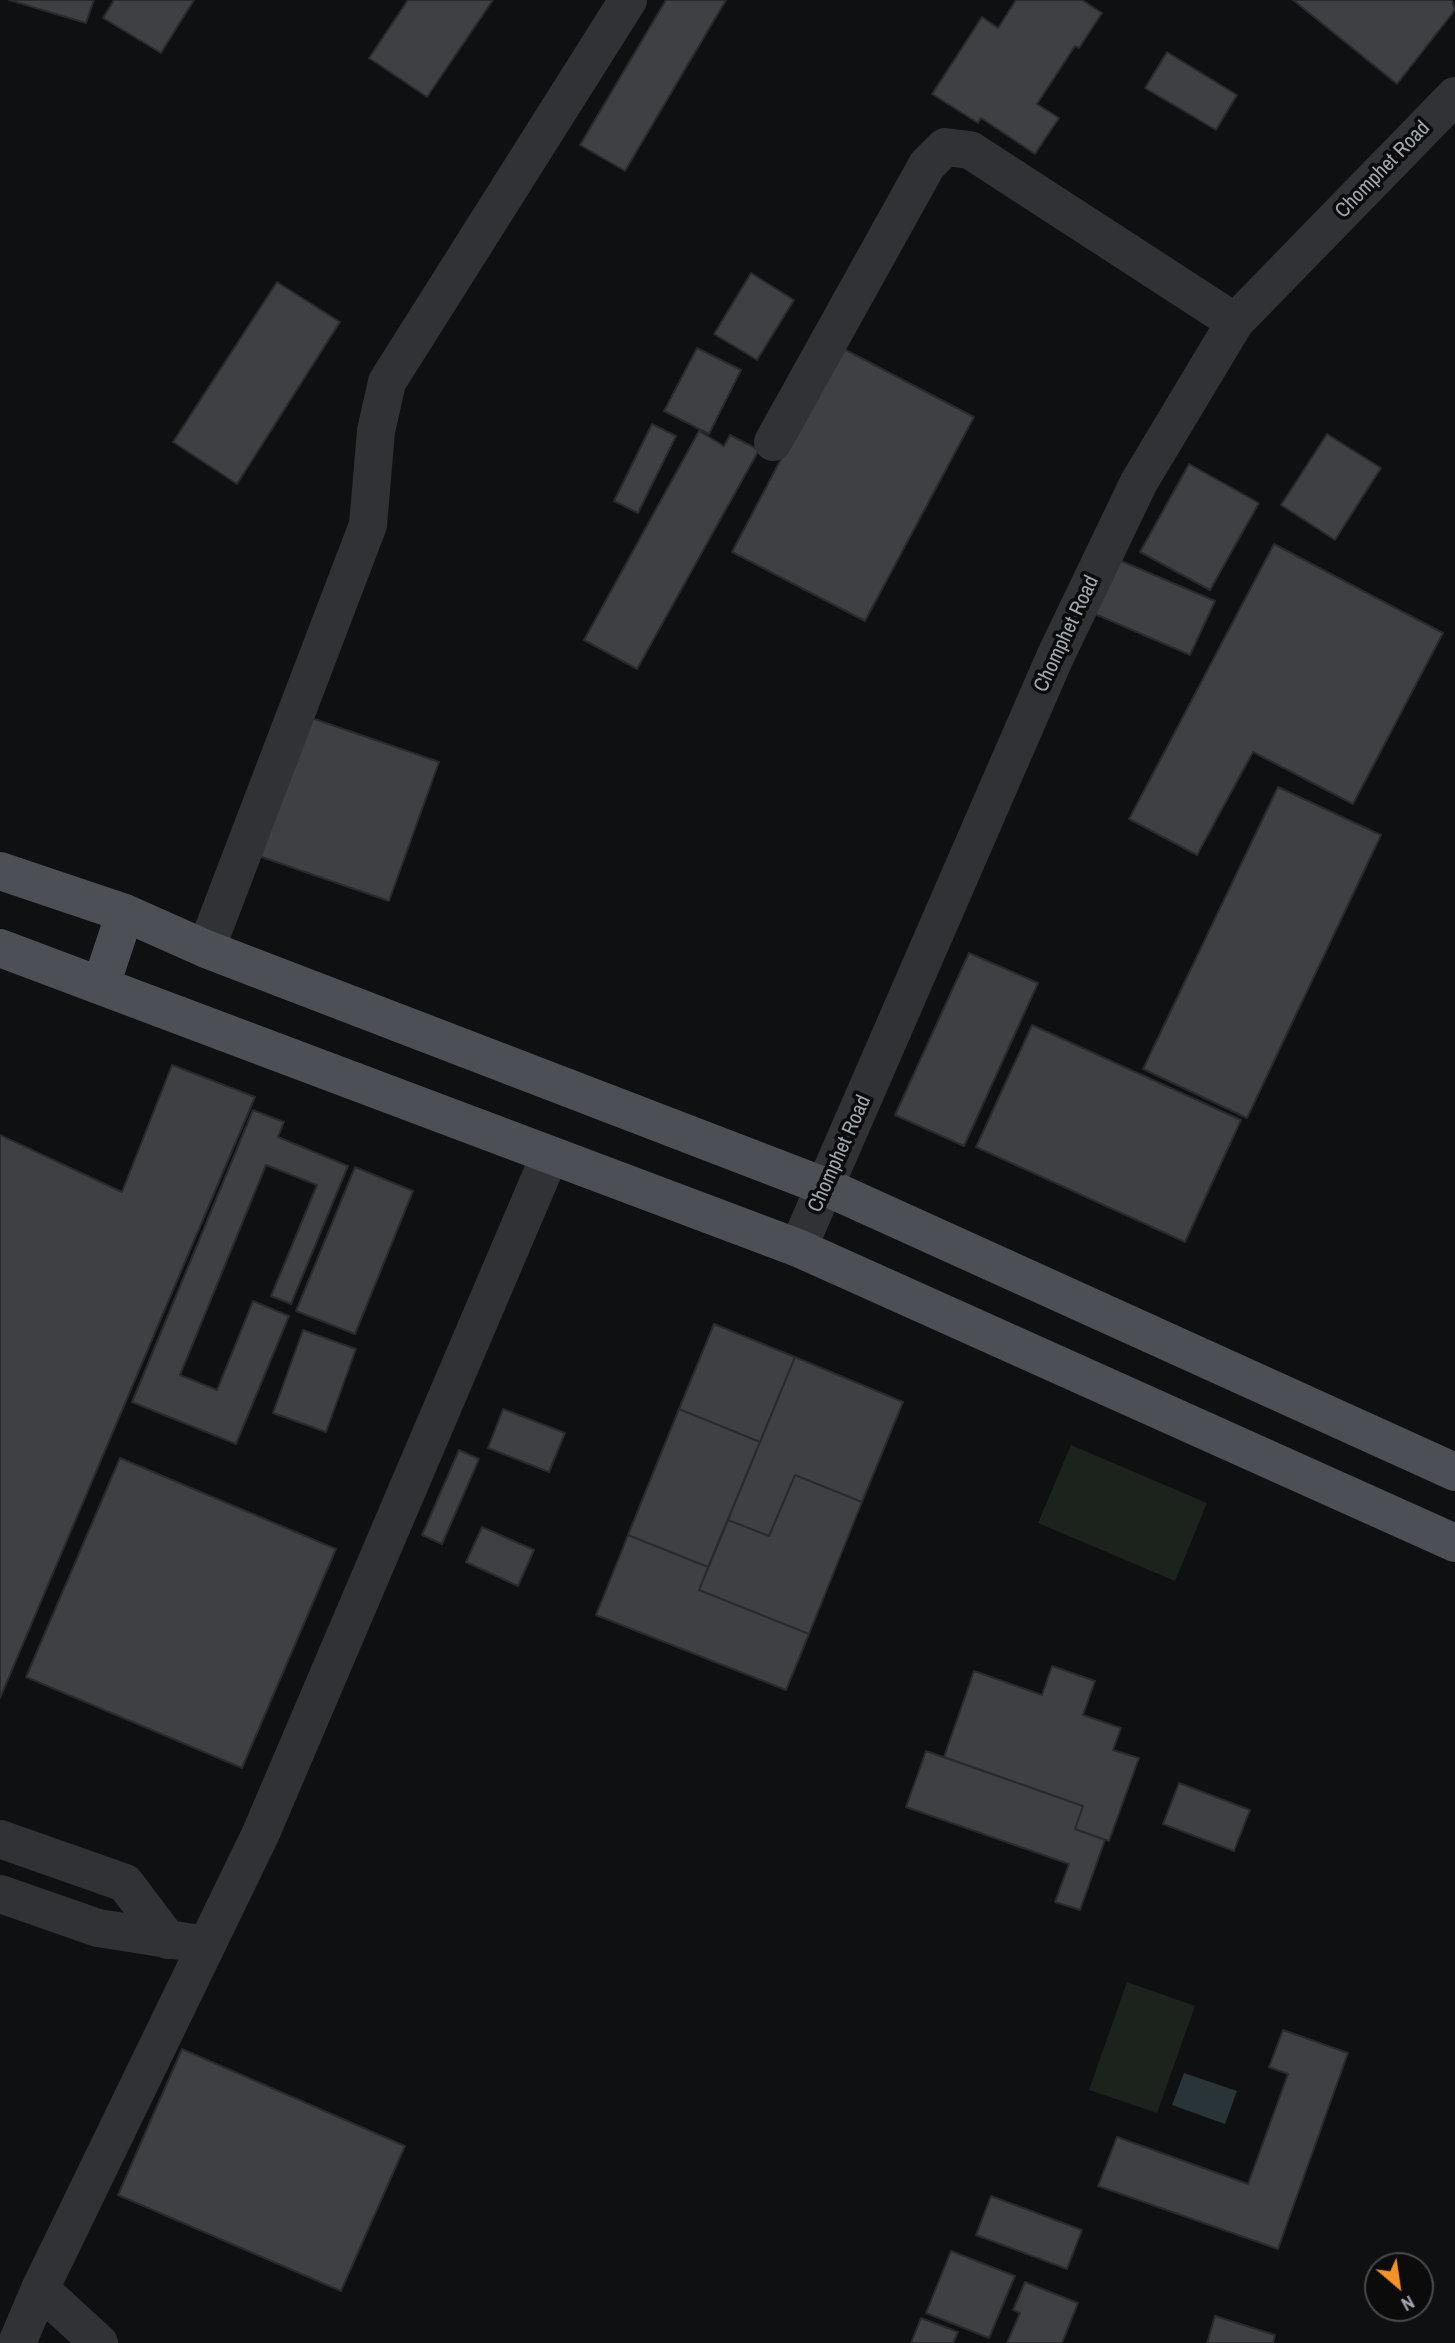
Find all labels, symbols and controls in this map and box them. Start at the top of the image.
street label: Chomphet Road [1330,116,1436,224]
street label: Chomphet Road [1029,572,1105,696]
street label: Chomphet Road [803,1092,877,1216]
north arrow [1364,2252,1434,2322]
text: N [1397,2290,1419,2318]

